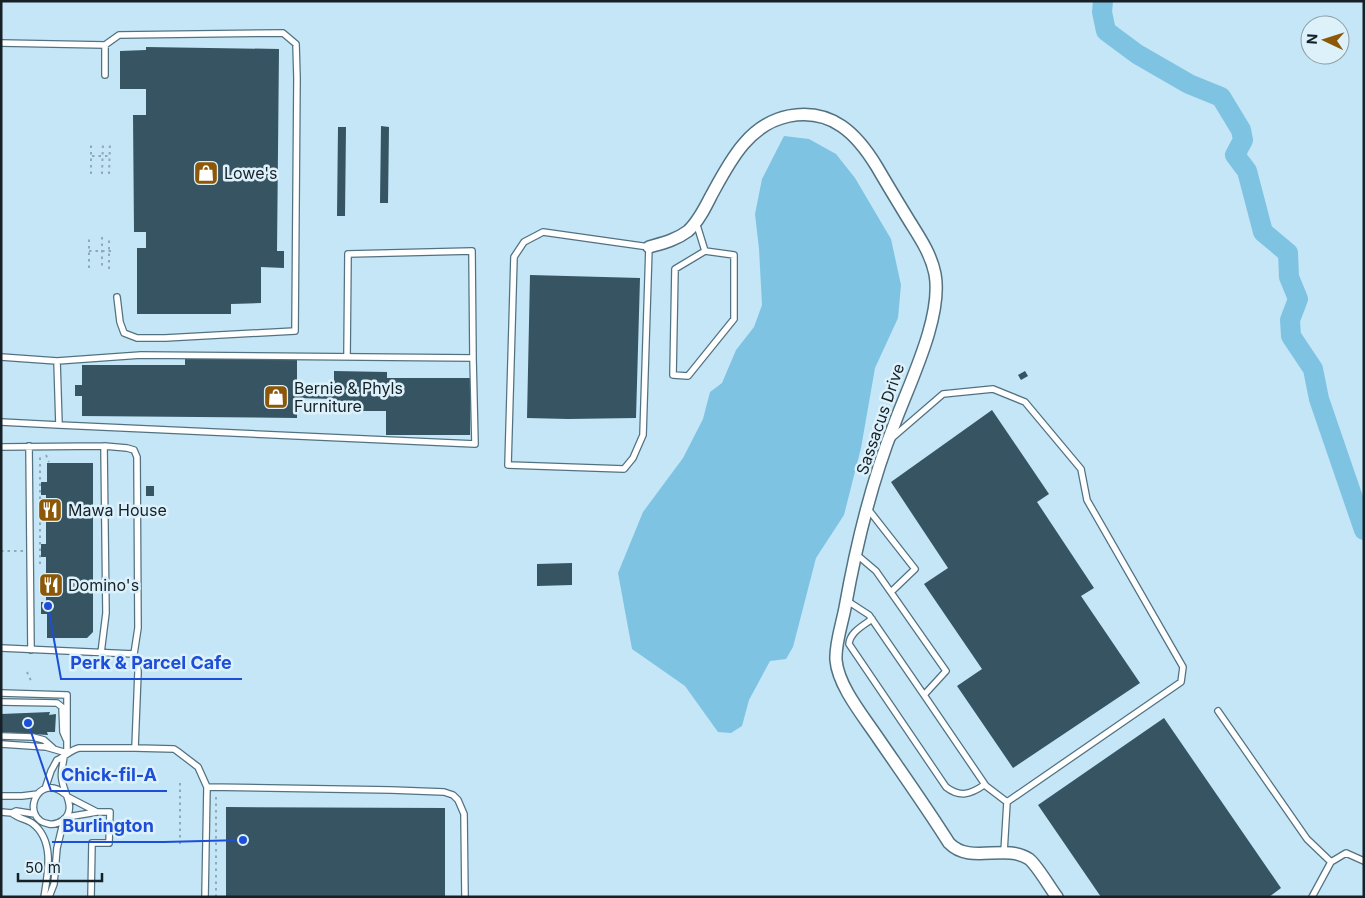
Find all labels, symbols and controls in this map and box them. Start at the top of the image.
north arrow [1300,15,1350,65]
text: N [1303,33,1320,45]
shop icon: Lowe's [193,160,219,186]
place label: Lowe's [224,163,278,183]
street label: Sassacus Drive [852,361,908,477]
place label: Bernie & Phyls Furniture [294,378,403,416]
shop icon: Bernie & Phyls Furniture [263,384,289,410]
restaurant icon: Mawa House [37,497,63,523]
place label: Mawa House [68,500,167,520]
restaurant icon: Domino's [38,572,64,598]
place label: Domino's [68,575,139,595]
callout: Perk & Parcel Cafe [61,646,242,679]
text: Perk & Parcel Cafe [70,652,232,673]
callout: Chick-fil-A [51,758,167,791]
text: Chick-fil-A [61,764,157,785]
callout: Burlington [52,809,164,842]
text: Burlington [62,815,154,836]
scale bar [18,850,101,882]
text: 50 m [25,858,61,877]

